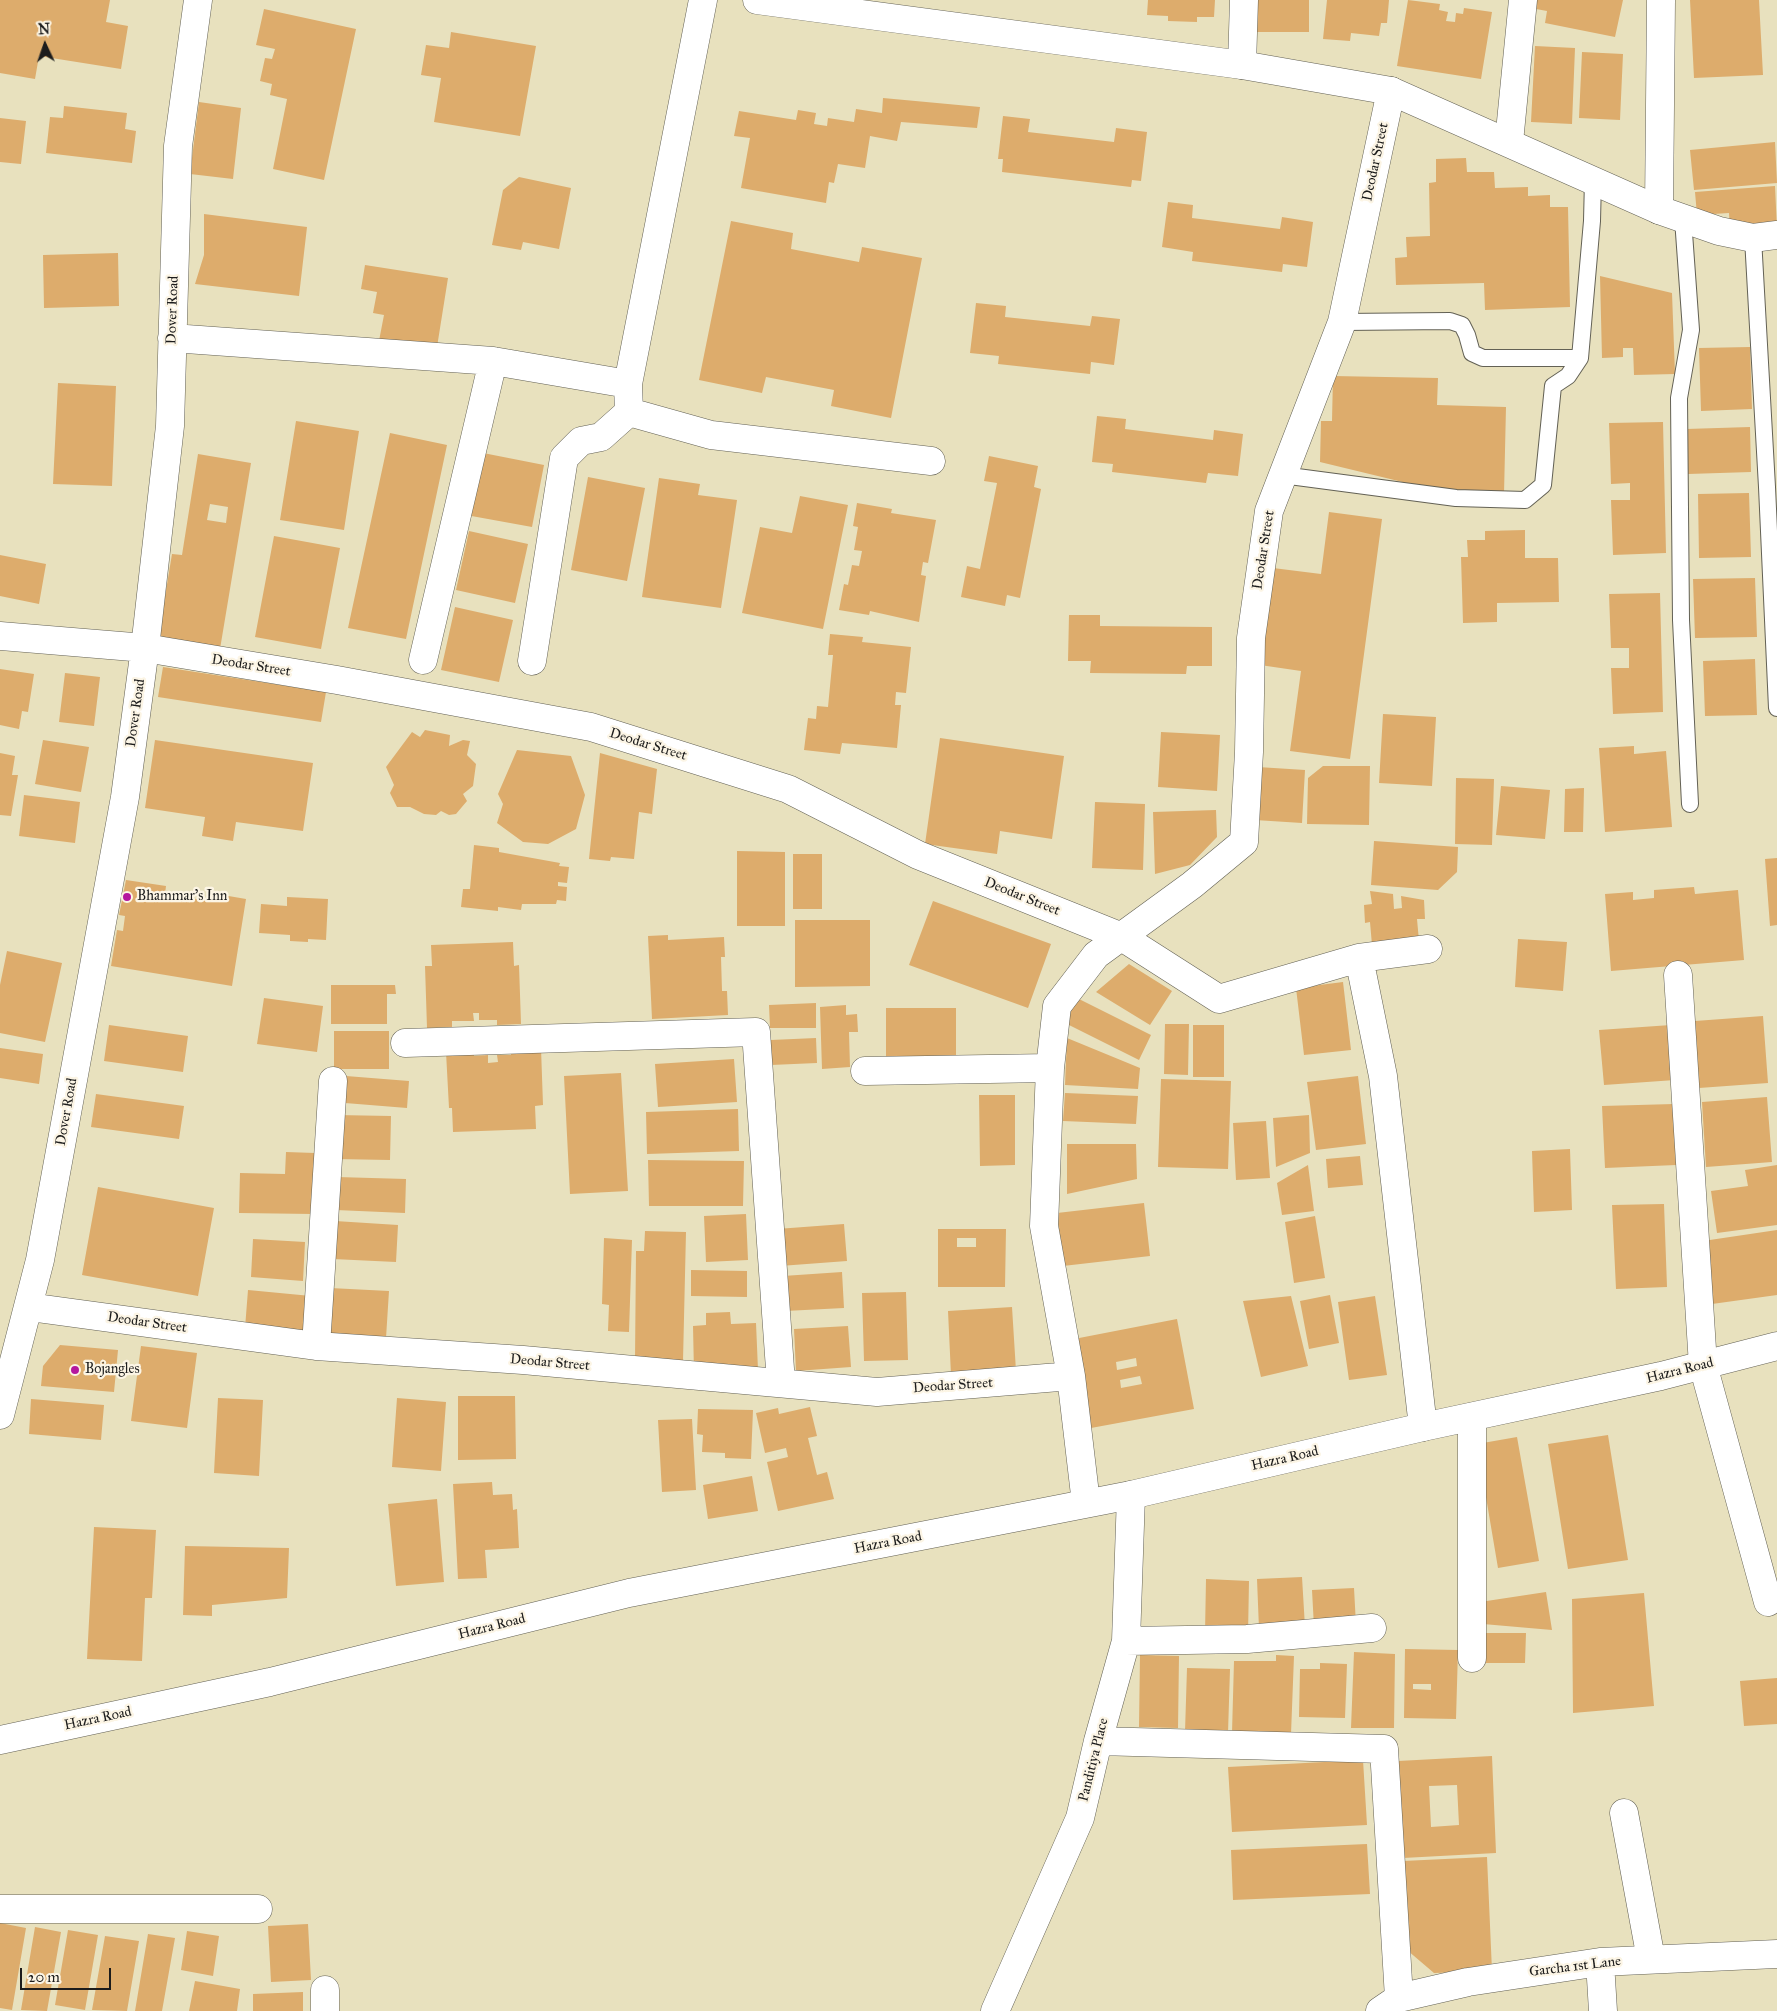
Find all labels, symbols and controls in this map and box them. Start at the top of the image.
north arrow [20,20,70,70]
text: N [38,21,51,38]
street label: Deodar Street [1359,121,1393,203]
street label: Dover Road [163,275,183,345]
street label: Deodar Street [1249,509,1279,591]
street label: Deodar Street [210,651,292,681]
street label: Dover Road [123,678,149,748]
street label: Deodar Street [607,725,689,765]
street label: Deodar Street [982,874,1062,920]
place label: Bhammar's Inn [137,889,227,905]
marker: Bhammar's Inn [121,891,133,903]
street label: Dover Road [53,1077,81,1147]
street label: Deodar Street [106,1309,188,1337]
street label: Deodar Street [509,1351,591,1375]
street label: Hazra Road [1645,1355,1715,1387]
place label: Bojangles [85,1362,140,1378]
marker: Bojangles [69,1364,81,1376]
street label: Deodar Street [912,1375,994,1397]
street label: Hazra Road [1250,1443,1320,1475]
street label: Hazra Road [853,1528,923,1558]
street label: Hazra Road [457,1611,527,1643]
street label: Hazra Road [63,1704,133,1734]
street label: Panditiya Place [1076,1716,1112,1804]
street label: Garcha 1st Lane [1528,1953,1622,1981]
scale bar [22,1958,114,1990]
text: 20 m [28,1968,60,1986]

